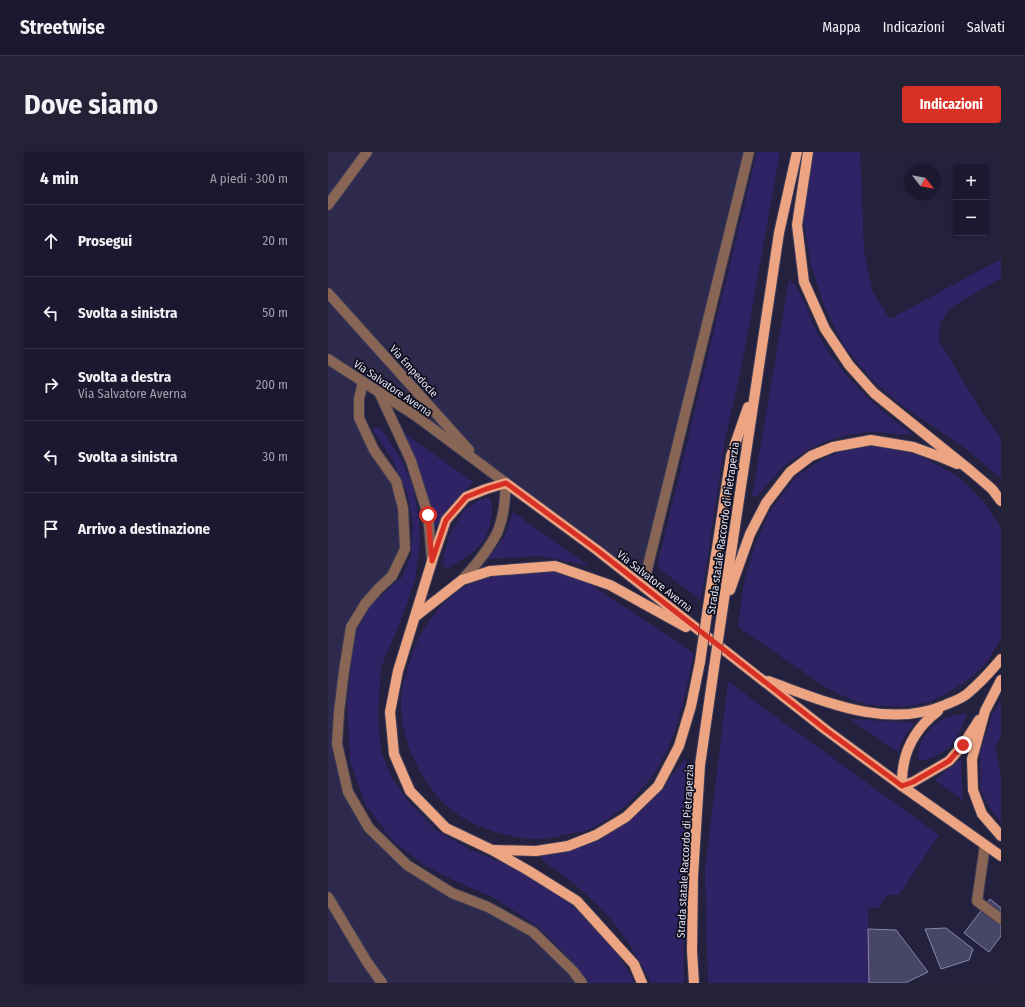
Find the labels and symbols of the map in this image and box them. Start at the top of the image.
north arrow [905,164,941,200]
street label: Via Empedocle [387,343,440,400]
street label: Via Salvatore Averna [351,357,434,419]
street label: Strada statale Raccordo di Pietraperzia [705,441,742,615]
route start [419,506,437,524]
street label: Via Salvatore Averna [614,548,695,615]
route end [954,736,972,754]
street label: Strada statale Raccordo di Pietraperzia [674,764,697,938]

